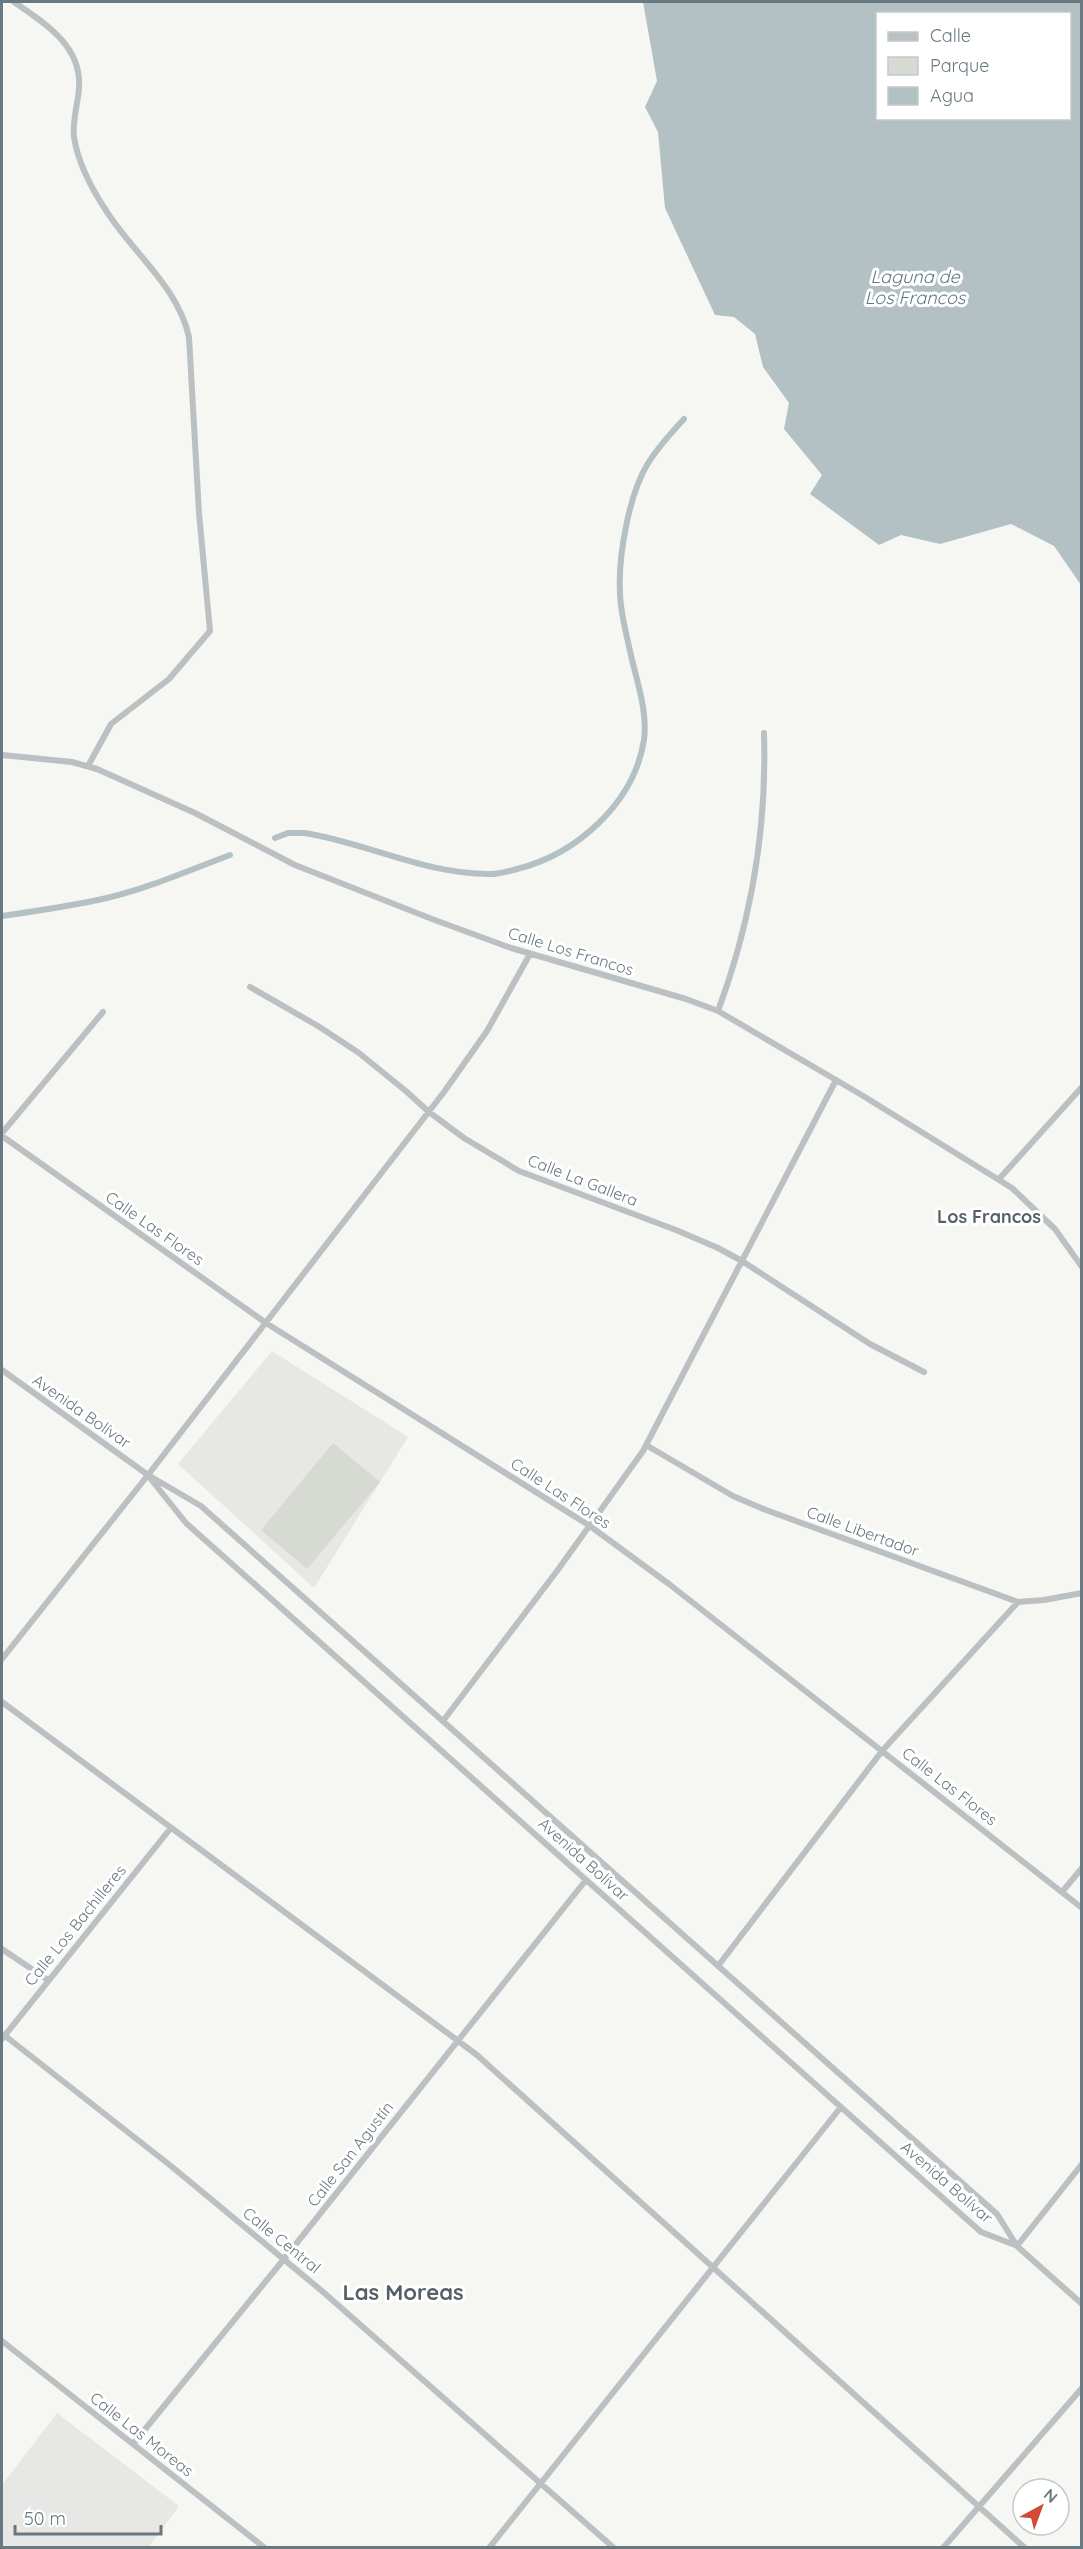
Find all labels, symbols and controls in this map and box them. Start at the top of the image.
legend [876,12,1071,120]
text: Calle [930,24,971,47]
text: Parque [930,54,989,77]
text: Agua [930,84,974,107]
water label: Laguna de Los Francos [865,265,967,309]
street label: Calle Los Francos [506,922,636,980]
street label: Calle La Gallera [525,1150,641,1210]
street label: Calle Las Flores [102,1187,208,1269]
district label: Los Francos [937,1205,1041,1228]
street label: Avenida Bolívar [29,1370,135,1452]
street label: Calle Las Flores [507,1453,615,1533]
street label: Calle Libertador [804,1501,922,1561]
street label: Calle Las Flores [898,1743,1002,1829]
street label: Avenida Bolívar [534,1813,634,1905]
street label: Calle Los Bachilleres [20,1860,130,1990]
street label: Calle San Agustín [303,2097,397,2211]
street label: Avenida Bolívar [897,2137,997,2227]
street label: Calle Central [239,2203,325,2277]
district label: Las Moreas [342,2278,464,2306]
street label: Calle Las Moreas [86,2387,198,2481]
north arrow [1011,2477,1071,2537]
text: N [1040,2484,1062,2507]
scale bar [15,2498,160,2536]
text: 50 m [24,2507,66,2530]

